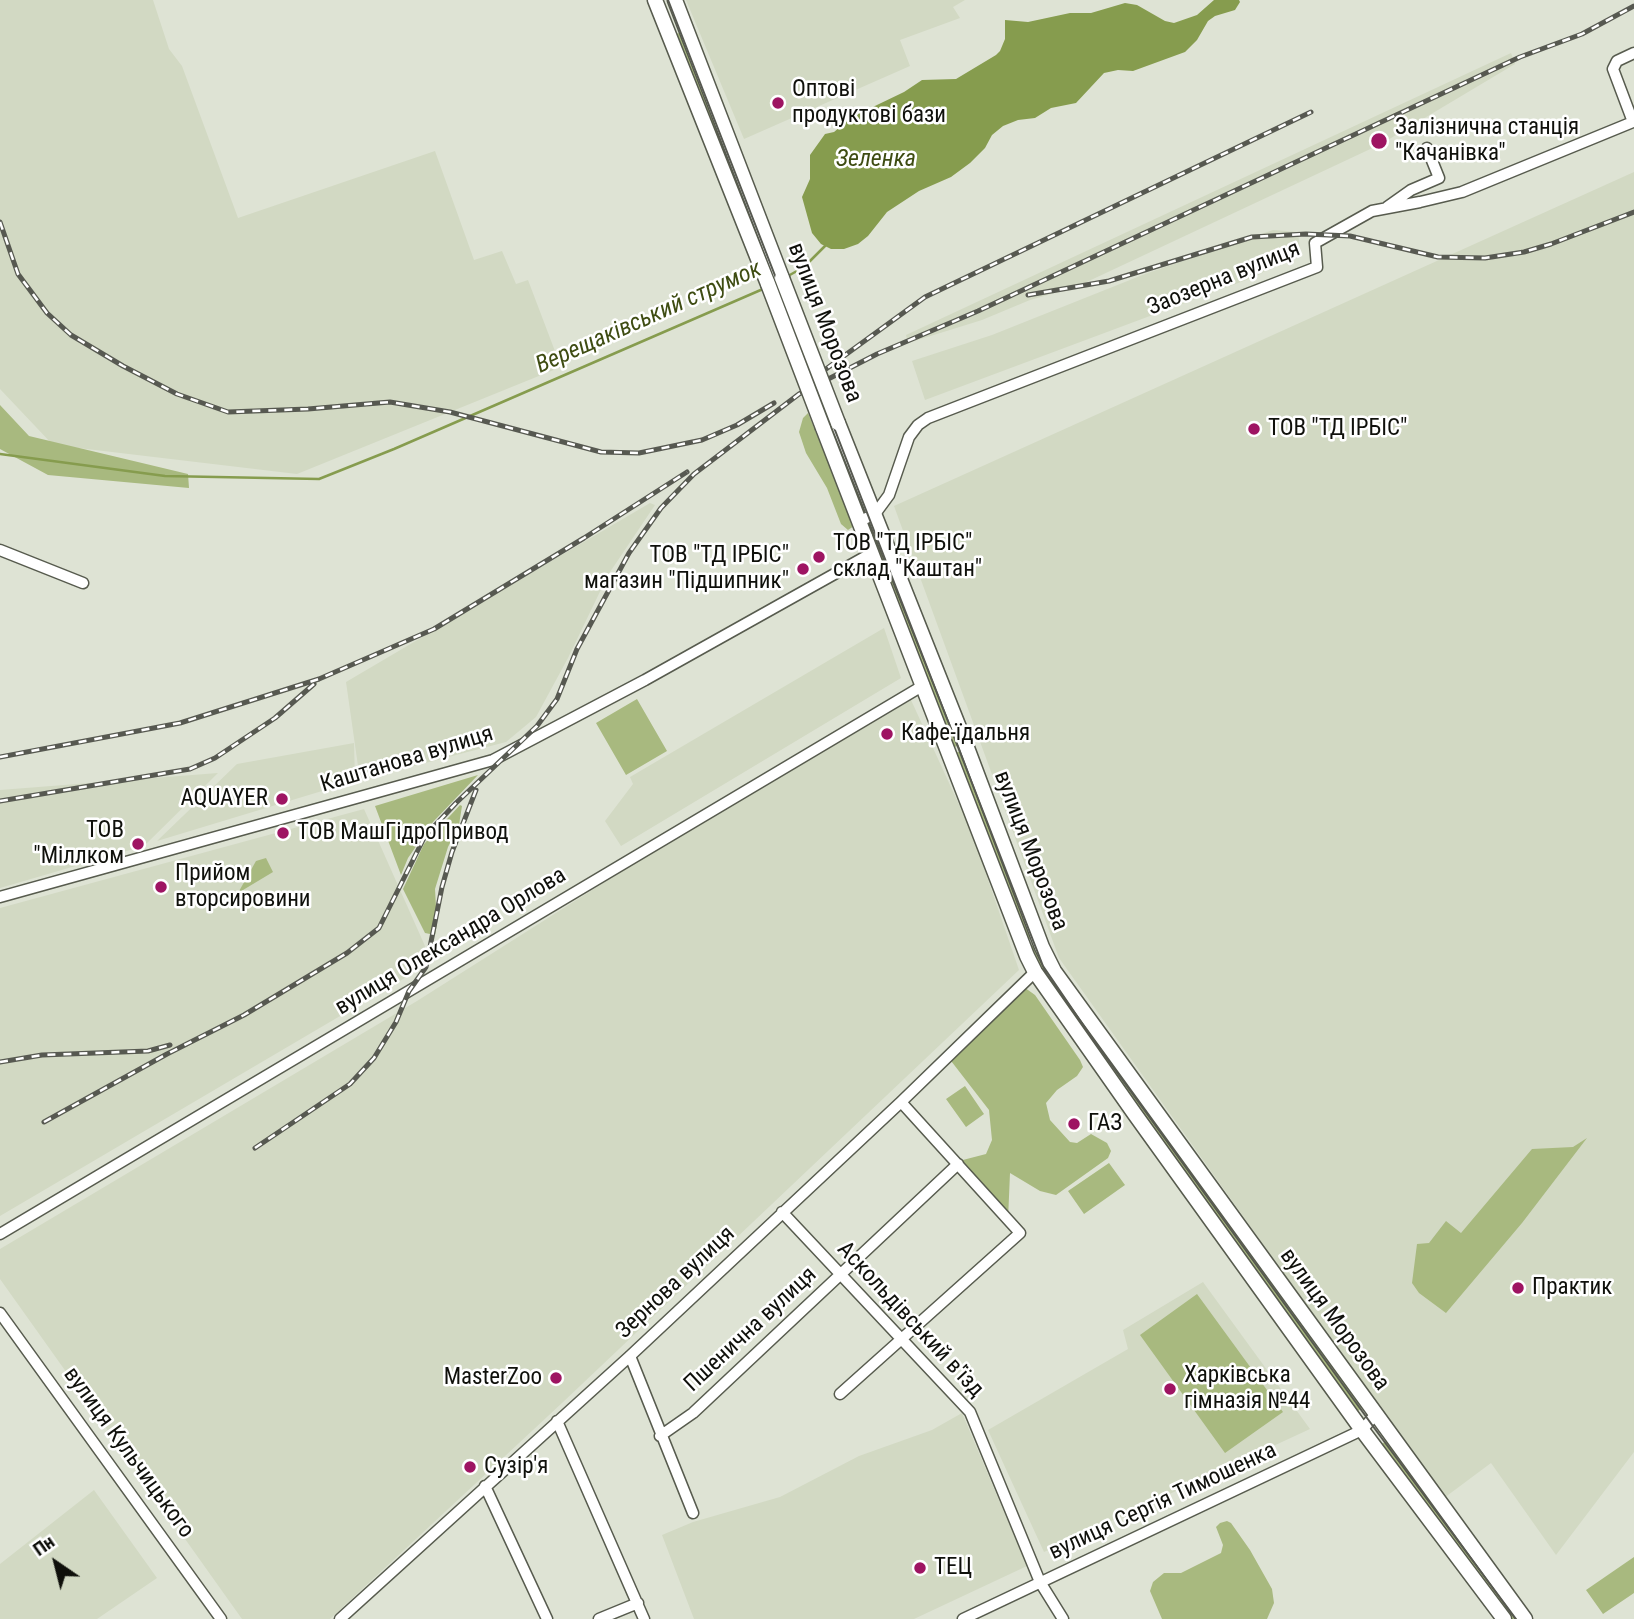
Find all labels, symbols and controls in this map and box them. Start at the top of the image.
place label: Оптові продуктові бази [792,76,946,130]
marker: Оптові продуктові бази [770,95,786,111]
place label: Залізнична станція "Качанівка" [1395,114,1579,168]
marker: Залізнична станція "Качанівка" [1369,131,1389,151]
water label: Зеленка [836,146,916,174]
street label: Заозерна вулиця [1144,236,1304,322]
street label: вулиця Морозова [781,239,867,407]
water label: Верещаківський струмок [532,255,766,381]
place label: ТОВ "ТД ІРБІС" [1268,415,1407,443]
marker: ТОВ "ТД ІРБІС" [1246,421,1262,437]
place label: ТОВ "ТД ІРБІС" склад "Каштан" [833,530,982,584]
place label: ТОВ "ТД ІРБІС" магазин "Підшипник" [584,542,789,596]
marker: ТОВ "ТД ІРБІС" склад "Каштан" [811,549,827,565]
marker: ТОВ "ТД ІРБІС" магазин "Підшипник" [795,561,811,577]
place label: Кафе-їдальня [901,720,1030,748]
street label: Каштанова вулиця [317,721,497,799]
marker: Кафе-їдальня [879,726,895,742]
street label: вулиця Морозова [987,767,1073,935]
place label: AQUAYER [180,785,268,813]
marker: AQUAYER [274,791,290,807]
place label: ТОВ "Міллком [33,817,124,871]
place label: ТОВ МашГідроПривод [297,819,509,847]
marker: ТОВ МашГідроПривод [275,825,291,841]
marker: ТОВ "Міллком [130,836,146,852]
place label: Прийом вторсировини [175,860,311,914]
street label: вулиця Олександра Орлова [331,862,571,1022]
marker: Прийом вторсировини [153,879,169,895]
place label: ГАЗ [1088,1110,1122,1138]
marker: ГАЗ [1066,1116,1082,1132]
street label: Зернова вулиця [611,1221,741,1345]
street label: Аскольдівський в'їзд [831,1236,989,1404]
street label: вулиця Морозова [1273,1244,1395,1396]
street label: Пшенична вулиця [679,1262,823,1398]
place label: Практик [1532,1274,1612,1302]
marker: Практик [1510,1280,1526,1296]
street label: вулиця Кульчицького [57,1362,199,1544]
place label: Харківська гімназія №44 [1184,1362,1310,1416]
place label: MasterZoo [444,1364,542,1392]
marker: MasterZoo [548,1370,564,1386]
marker: Харківська гімназія №44 [1162,1381,1178,1397]
street label: вулиця Сергія Тимошенка [1045,1437,1281,1567]
place label: Сузір'я [484,1453,548,1481]
marker: Сузір'я [462,1459,478,1475]
north arrow [21,1528,91,1598]
text: Пн [28,1530,59,1561]
place label: ТЕЦ [934,1554,972,1582]
marker: ТЕЦ [912,1560,928,1576]

